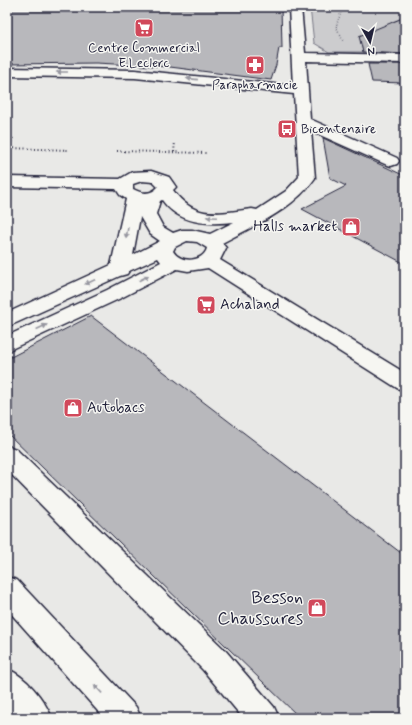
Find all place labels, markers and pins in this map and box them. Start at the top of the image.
supermarket icon: Centre Commercial E.Leclerc [133,17,155,39]
place label: Centre Commercial E.Leclerc [88,40,200,72]
pharmacy icon: Parapharmacie [244,54,266,76]
place label: Parapharmacie [212,77,298,94]
bus stop icon: Bicentenaire [276,118,298,140]
place label: Bicentenaire [301,121,376,138]
shop icon: Halls market [340,216,362,238]
place label: Halls market [253,217,337,237]
supermarket icon: Achaland [195,294,217,316]
place label: Achaland [220,295,279,315]
shop icon: Autobacs [62,397,84,419]
place label: Autobacs [87,398,145,418]
place label: Besson Chaussures [217,586,303,631]
shop icon: Besson Chaussures [306,597,328,619]

